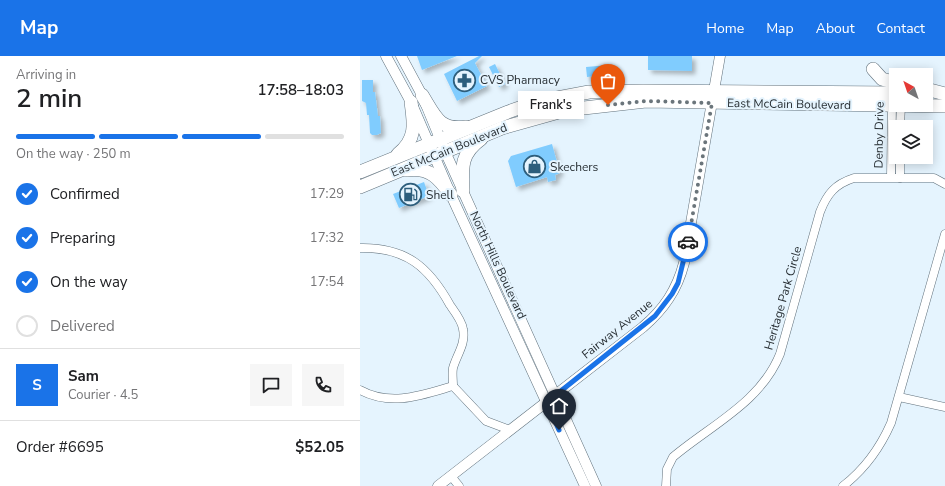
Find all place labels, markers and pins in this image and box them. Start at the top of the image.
pin [591,64,625,105]
pharmacy icon: CVS Pharmacy [452,67,478,93]
place label: CVS Pharmacy [480,72,561,88]
callout: Frank's [518,91,584,119]
shop icon: Skechers [521,154,547,180]
place label: Skechers [550,159,599,175]
fuel station icon: Shell [398,182,424,208]
place label: Shell [426,187,454,203]
pin [542,389,576,430]

